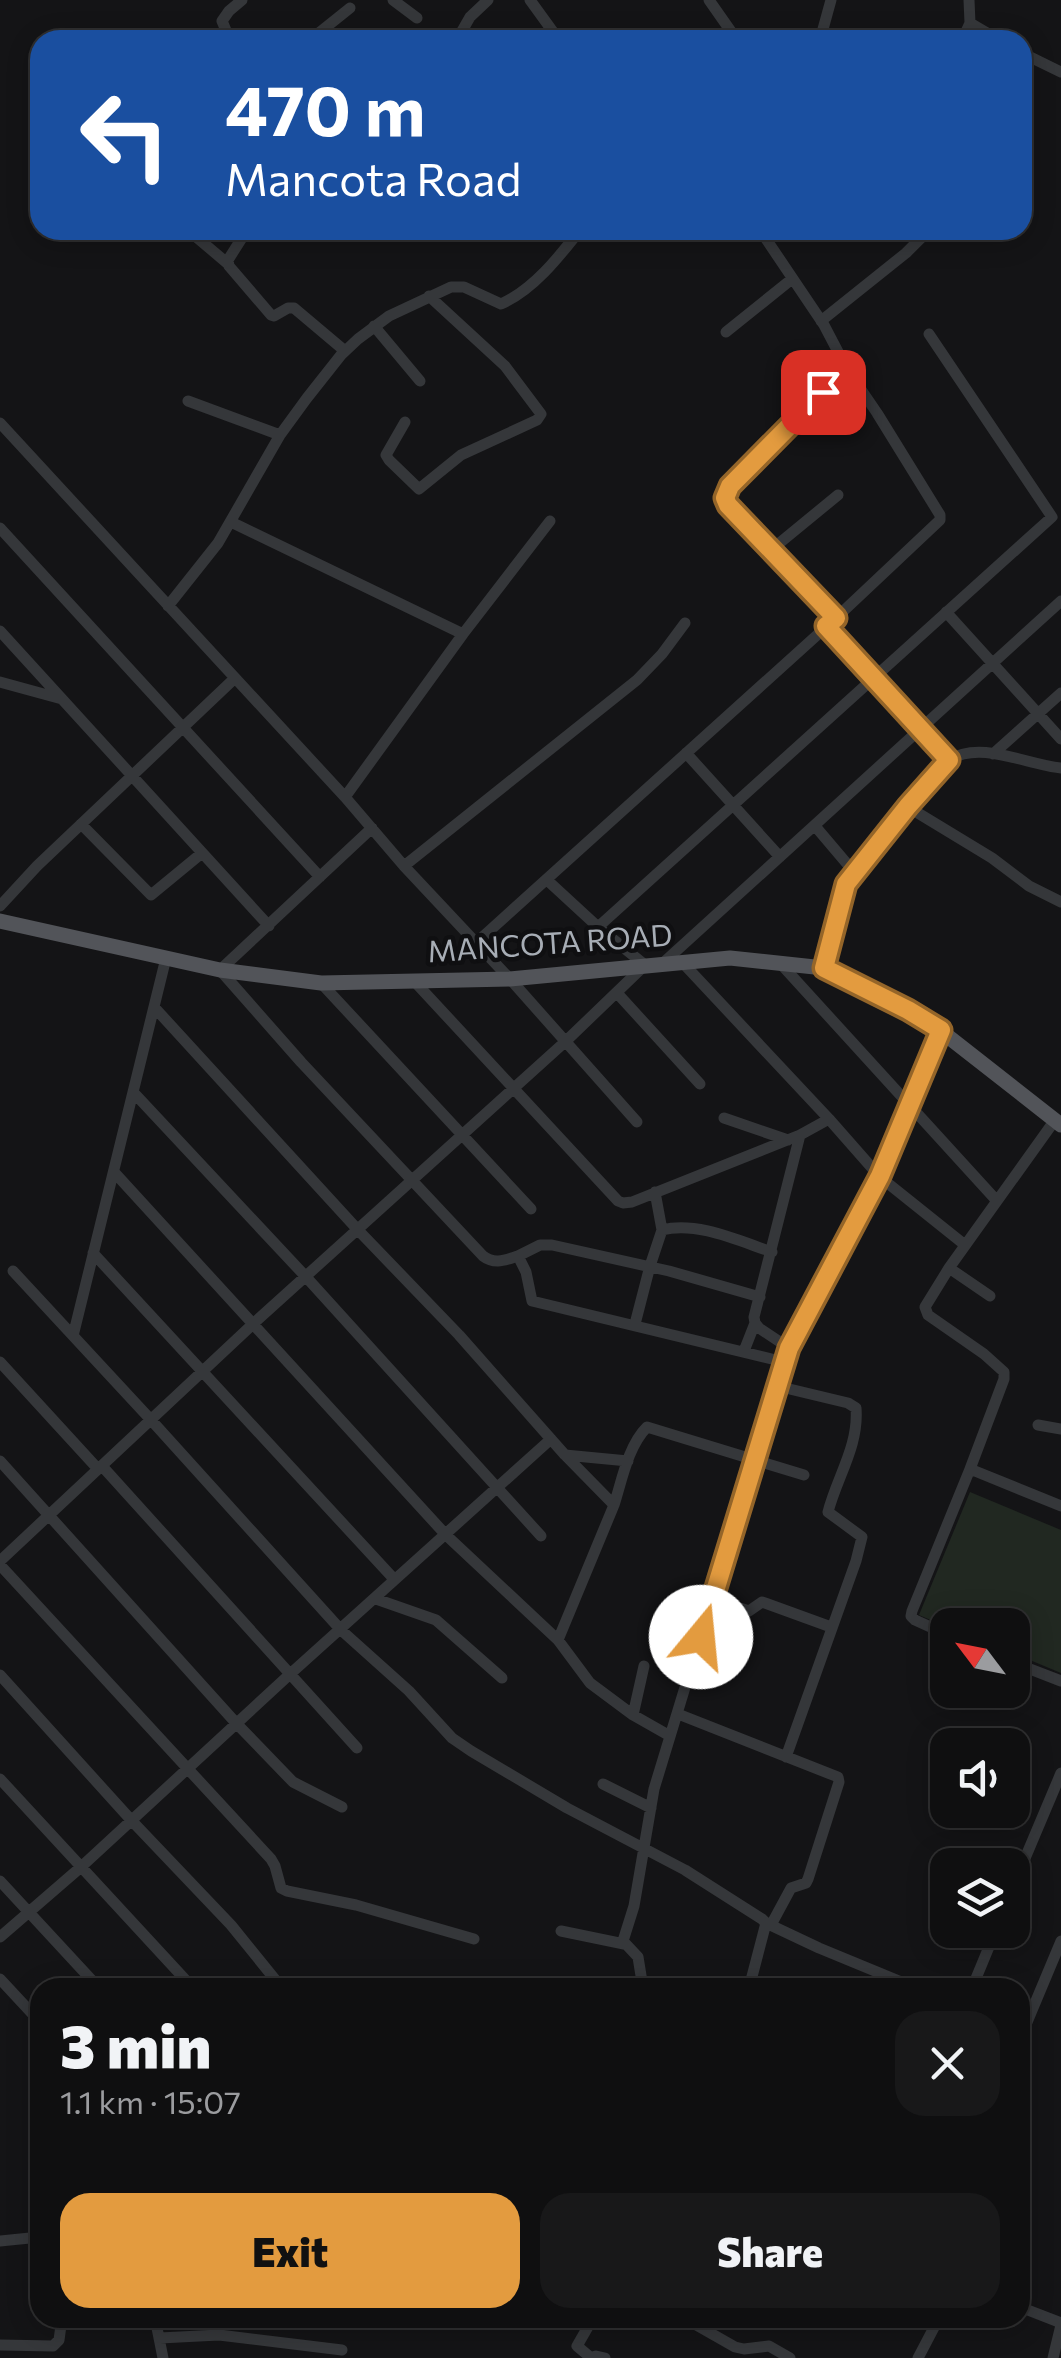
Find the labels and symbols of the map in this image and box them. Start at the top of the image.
pin [781,350,866,435]
street label: MANCOTA ROAD [426,914,673,969]
position arrow [649,1585,753,1689]
north arrow [930,1608,1030,1708]

